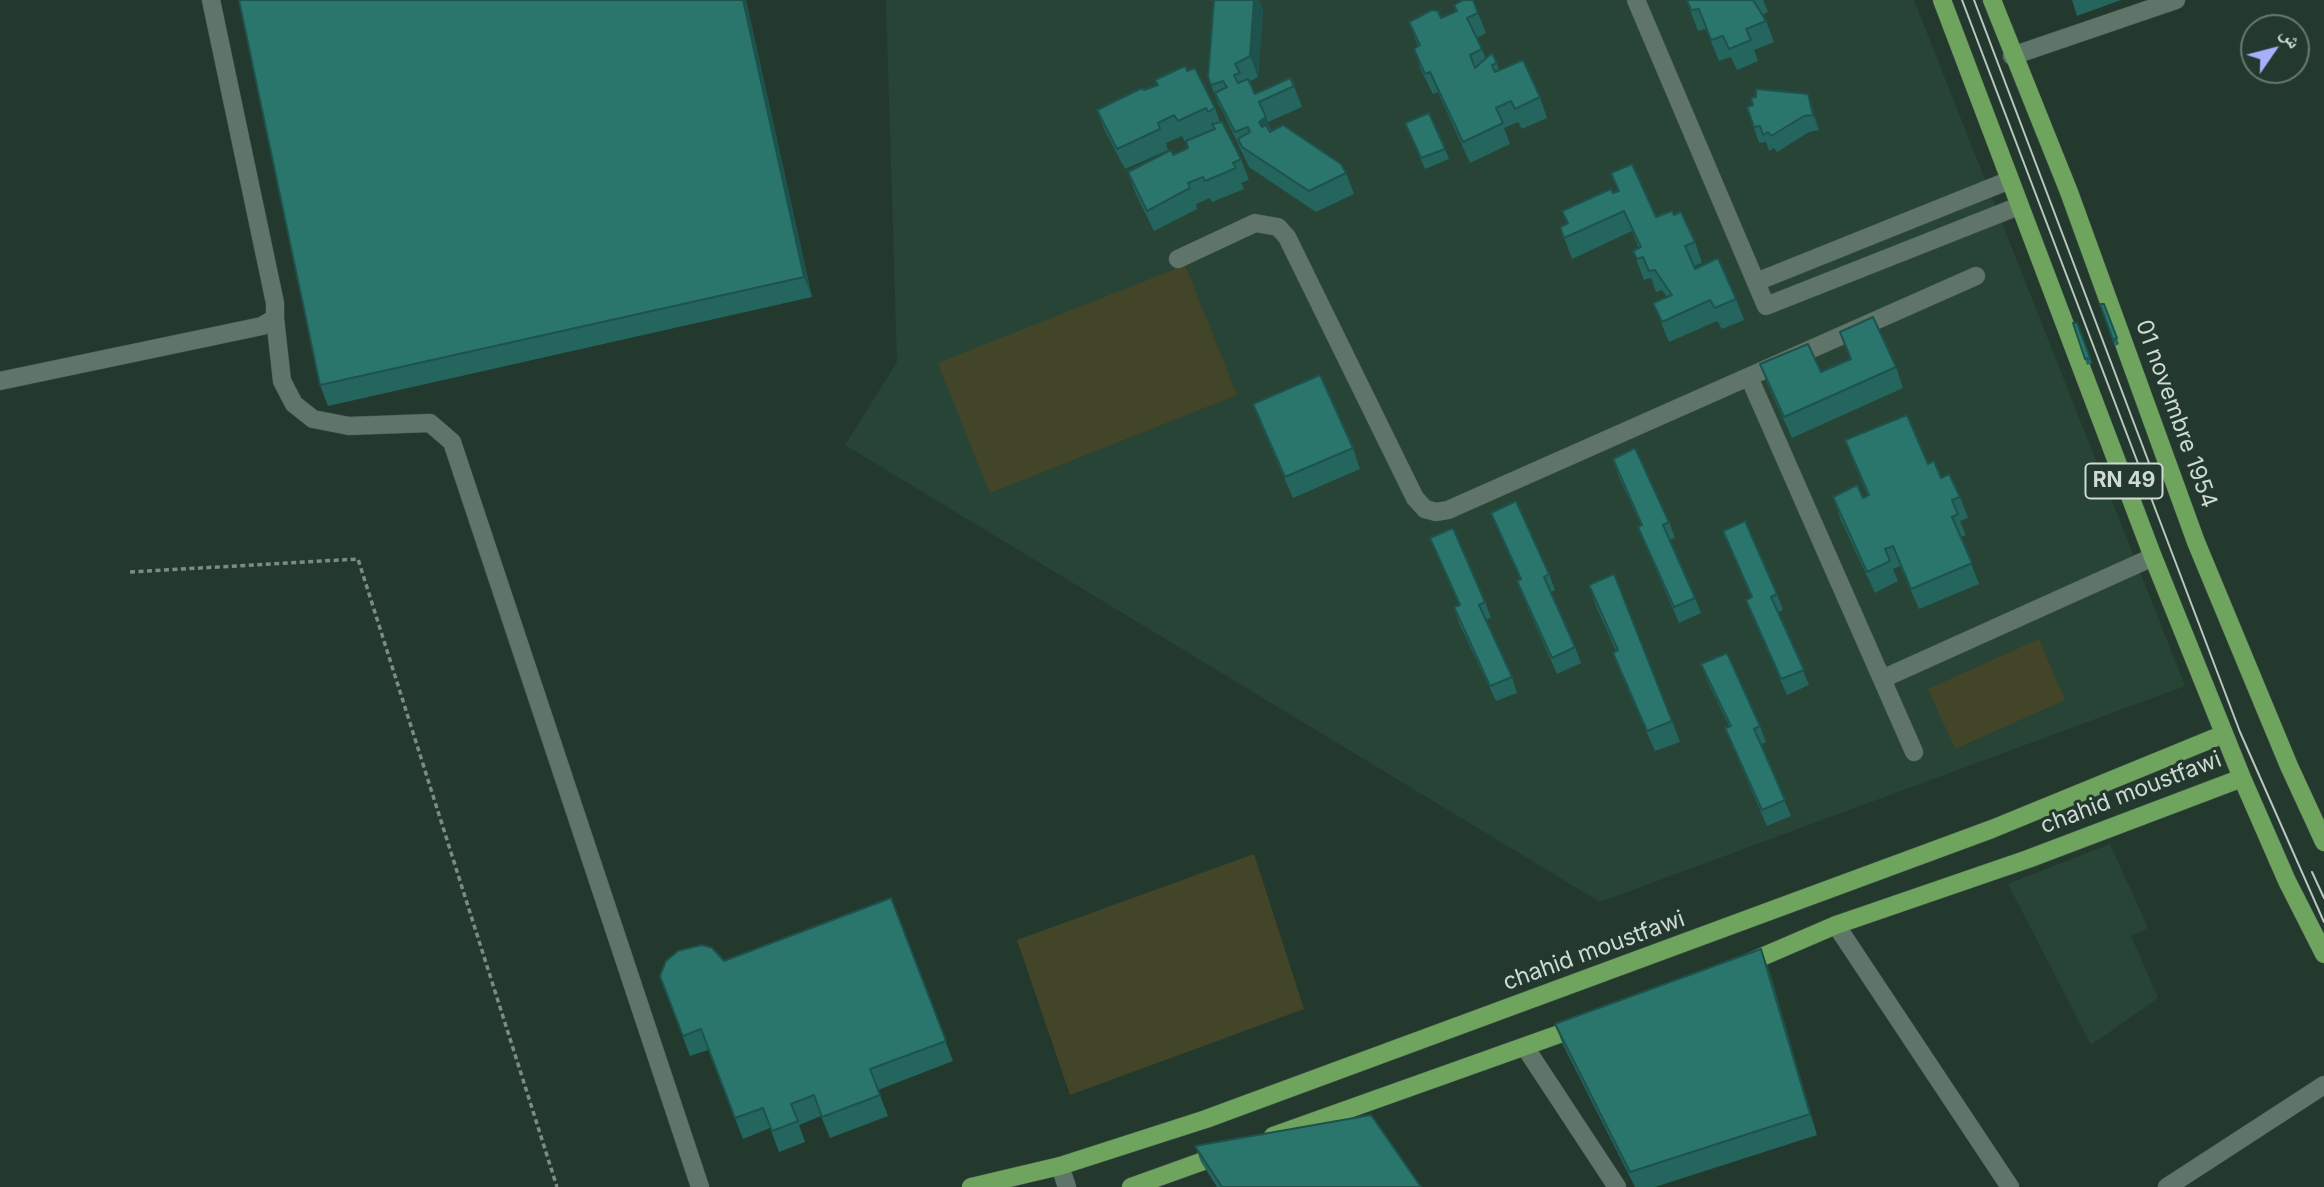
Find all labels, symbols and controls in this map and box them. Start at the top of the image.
north arrow [2240,14,2310,84]
text: ش [2276,23,2306,53]
street label: 01 novembre 1954 [2129,316,2223,512]
road number: RN 49 [2086,463,2162,498]
street label: chahid moustfawi [2037,746,2225,840]
street label: chahid moustfawi [1499,905,1689,997]

